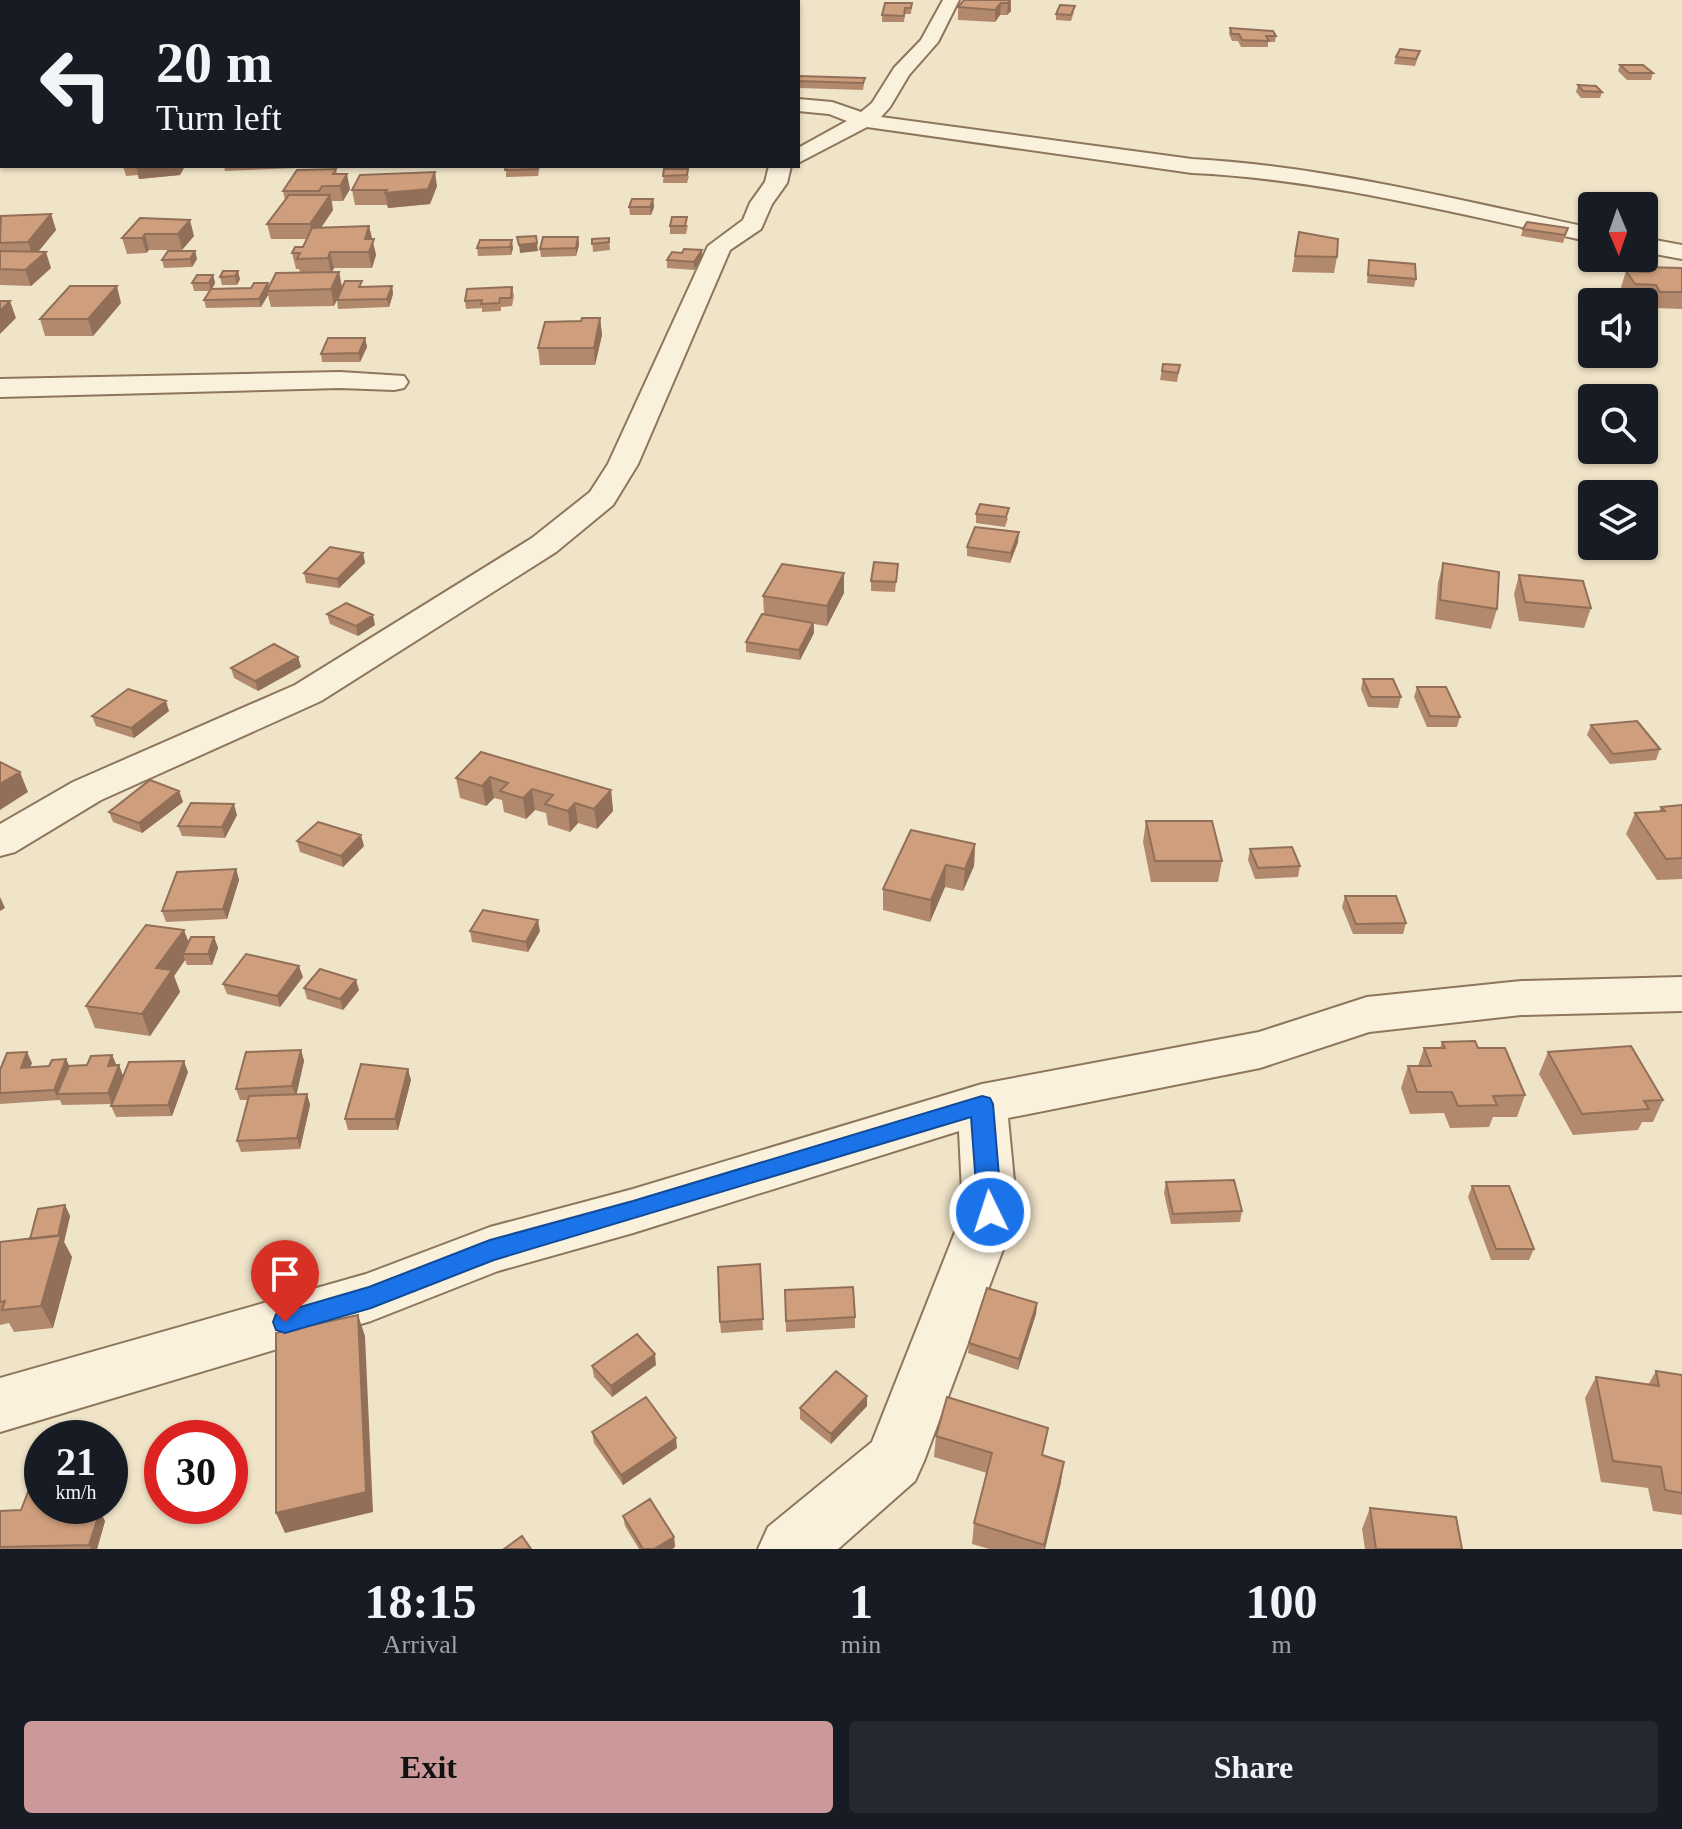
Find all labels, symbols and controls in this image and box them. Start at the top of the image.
icon: left [24,32,128,136]
text: 20 m [156,32,273,94]
text: Turn left [156,98,282,138]
north arrow [1578,192,1658,272]
map controls [1578,192,1658,560]
button: sound [1578,288,1658,368]
button: search [1578,384,1658,464]
button: layers [1578,480,1658,560]
position arrow [948,1170,1032,1254]
pin [251,1240,319,1322]
icon: arrive [263,1252,307,1296]
speed limit sign: 30 [144,1420,248,1524]
text: 21 [56,1439,96,1484]
text: km/h [55,1481,97,1503]
text: 18:15 [364,1575,476,1628]
text: 1 [849,1575,873,1628]
text: 100 [1246,1575,1318,1628]
text: Arrival [383,1630,458,1659]
text: min [841,1630,881,1659]
text: m [1271,1630,1292,1659]
button: Exit [24,1721,833,1813]
button: Share [849,1721,1658,1813]

